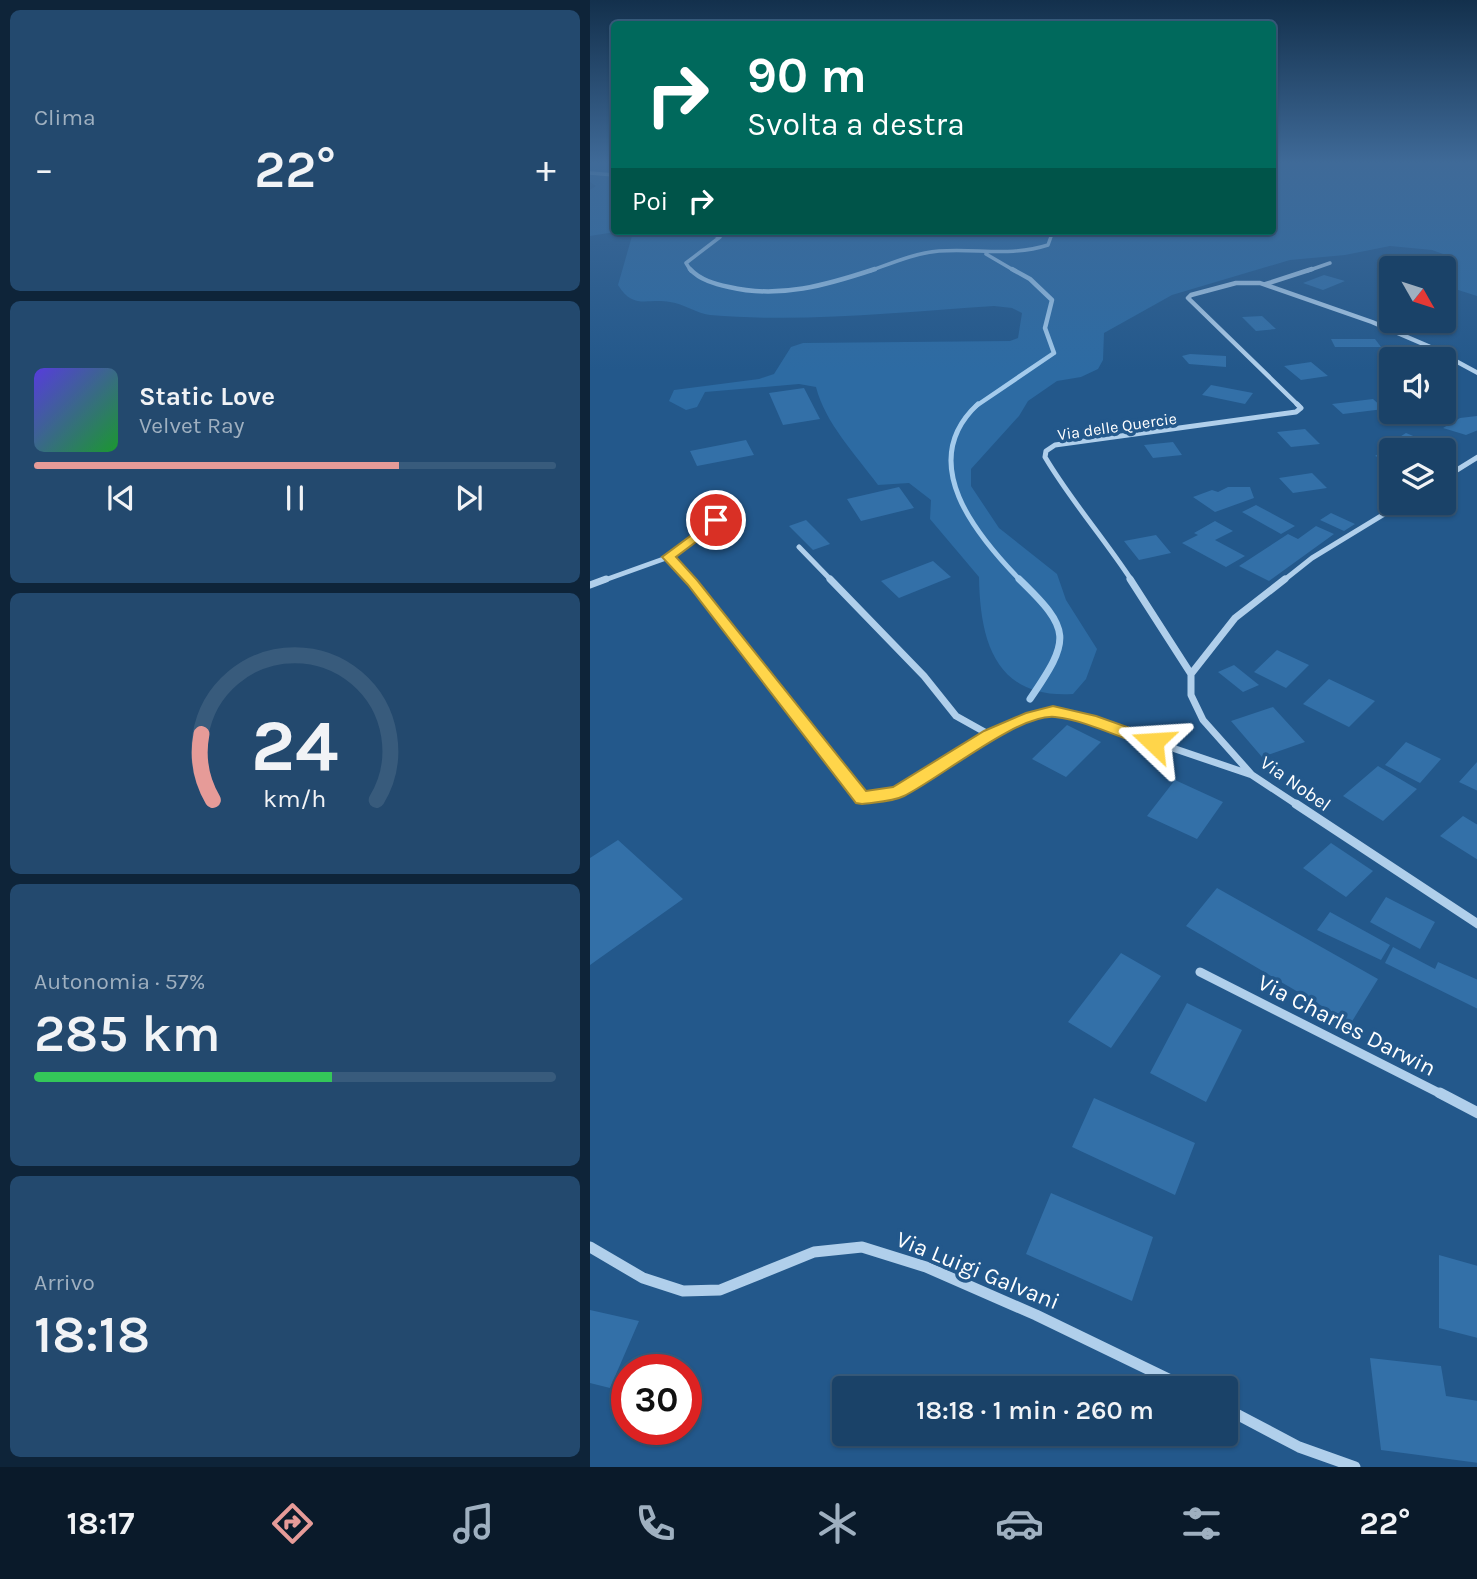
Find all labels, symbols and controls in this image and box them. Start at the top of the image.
text: 90 m [747,47,867,104]
icon: right [632,49,723,140]
text: Clima [34,104,96,131]
text: Svolta a destra [747,106,965,143]
text: 22° [254,139,336,200]
text: − [34,147,54,192]
text: + [536,147,556,192]
icon: right [682,182,720,220]
text: Poi [632,186,668,217]
north arrow [1379,256,1456,332]
map controls [1379,256,1456,515]
button: sound [1379,347,1456,424]
text: Static Love [139,381,275,412]
street label: Via delle Quercie [1056,409,1178,444]
text: Velvet Ray [139,412,244,439]
button: layers [1379,438,1456,515]
icon: previous [102,479,140,517]
icon: pause [276,479,314,517]
icon: next [450,479,488,517]
pin [686,490,746,550]
icon: arrive [697,501,735,539]
text: 24 [251,703,339,788]
position arrow [1116,705,1190,779]
street label: Via Nobel [1256,752,1335,816]
text: km/h [263,783,327,812]
text: Autonomia · 57% [34,968,205,995]
street label: Via Charles Darwin [1253,969,1440,1082]
text: 285 km [34,1003,221,1064]
street label: Via Luigi Galvani [892,1225,1063,1316]
text: Arrivo [34,1269,95,1296]
text: 18:18 [34,1304,150,1365]
speed limit sign: 30 [611,1354,702,1445]
text: 18:18 · 1 min · 260 m [916,1395,1154,1426]
icon: directions [268,1499,317,1548]
icon: music [449,1499,498,1548]
icon: phone [631,1499,680,1548]
icon: climate [813,1499,862,1548]
icon: car [995,1499,1044,1548]
icon: filters [1177,1499,1226,1548]
text: 18:17 [66,1505,135,1542]
text: 22° [1359,1505,1410,1542]

